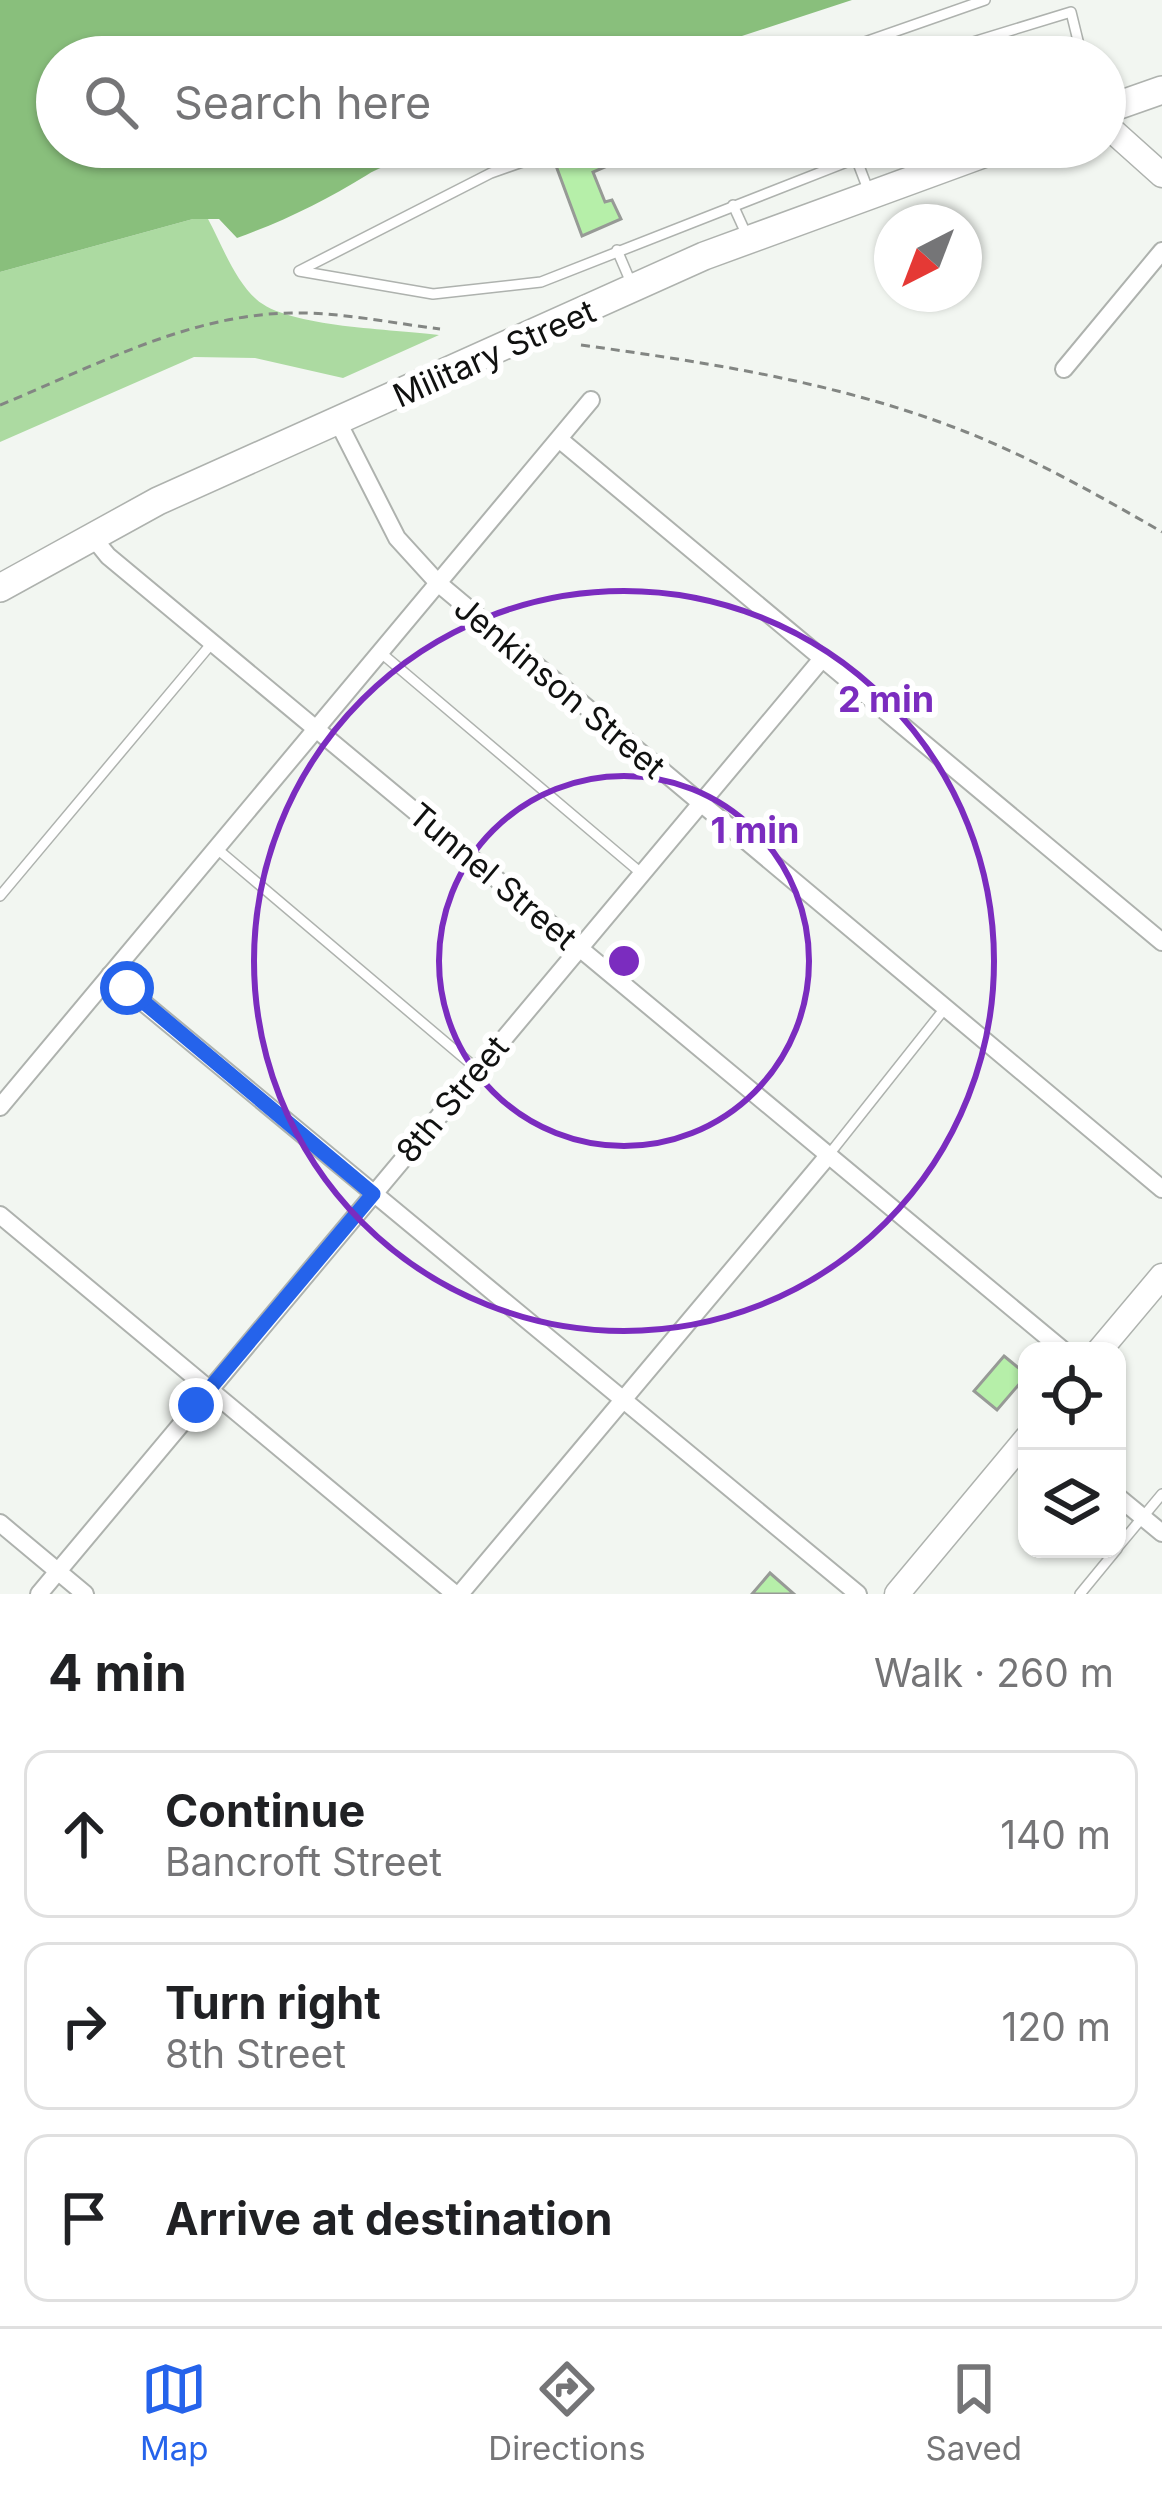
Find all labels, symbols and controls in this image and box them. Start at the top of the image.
search box [36,36,1126,168]
icon: search [78,69,144,135]
text: Search here [174,75,431,130]
north arrow [874,204,982,312]
street label: Military Street [387,290,602,415]
street label: Jenkinson Street [447,587,673,787]
text: 2 min [838,677,934,721]
street label: Tunnel Street [401,794,585,958]
text: 1 min [710,808,800,852]
centre of rings [603,940,645,982]
route start [100,961,154,1015]
street label: 8th Street [387,1027,517,1171]
map controls [1018,1342,1126,1558]
button: locate [1018,1342,1126,1450]
route end [169,1378,223,1432]
button: layers [1018,1450,1126,1558]
text: 4 min [48,1642,187,1703]
text: Walk · 260 m [874,1649,1114,1696]
text: Continue [165,1783,365,1838]
icon: ahead [51,1801,117,1867]
text: 140 m [1000,1811,1111,1858]
text: Bancroft Street [165,1838,442,1885]
text: Turn right [165,1975,381,2030]
icon: right [51,1993,117,2059]
text: 120 m [1002,2003,1111,2050]
text: 8th Street [165,2030,346,2077]
icon: arrive [51,2185,117,2251]
text: Arrive at destination [165,2191,612,2246]
tab: Map [140,2356,208,2468]
tab: Directions [488,2356,646,2468]
tab: Saved [925,2356,1022,2468]

